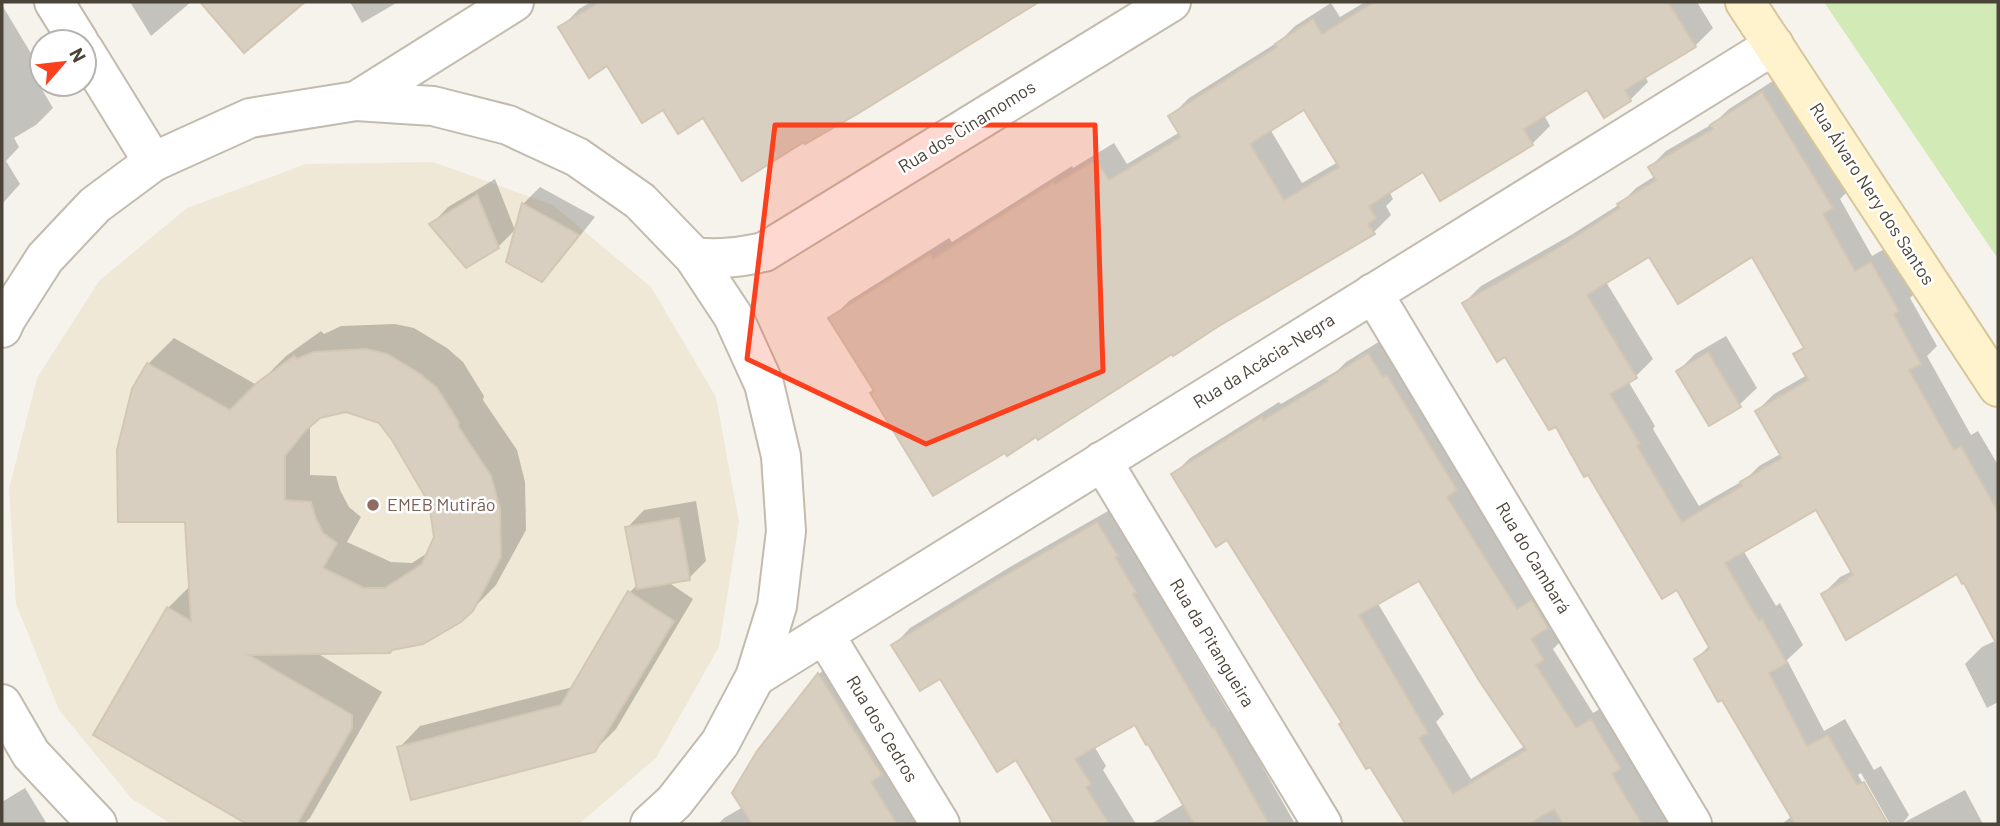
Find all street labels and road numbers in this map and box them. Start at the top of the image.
street label: Rua dos Cinamomos [894,75,1039,177]
street label: Rua Álvaro Nery dos Santos [1806,98,1940,289]
street label: Rua da Acácia-Negra [1189,308,1338,413]
street label: Rua do Cambará [1492,498,1576,617]
street label: Rua da Pitangueira [1166,574,1260,711]
street label: Rua dos Cedros [842,671,923,786]

